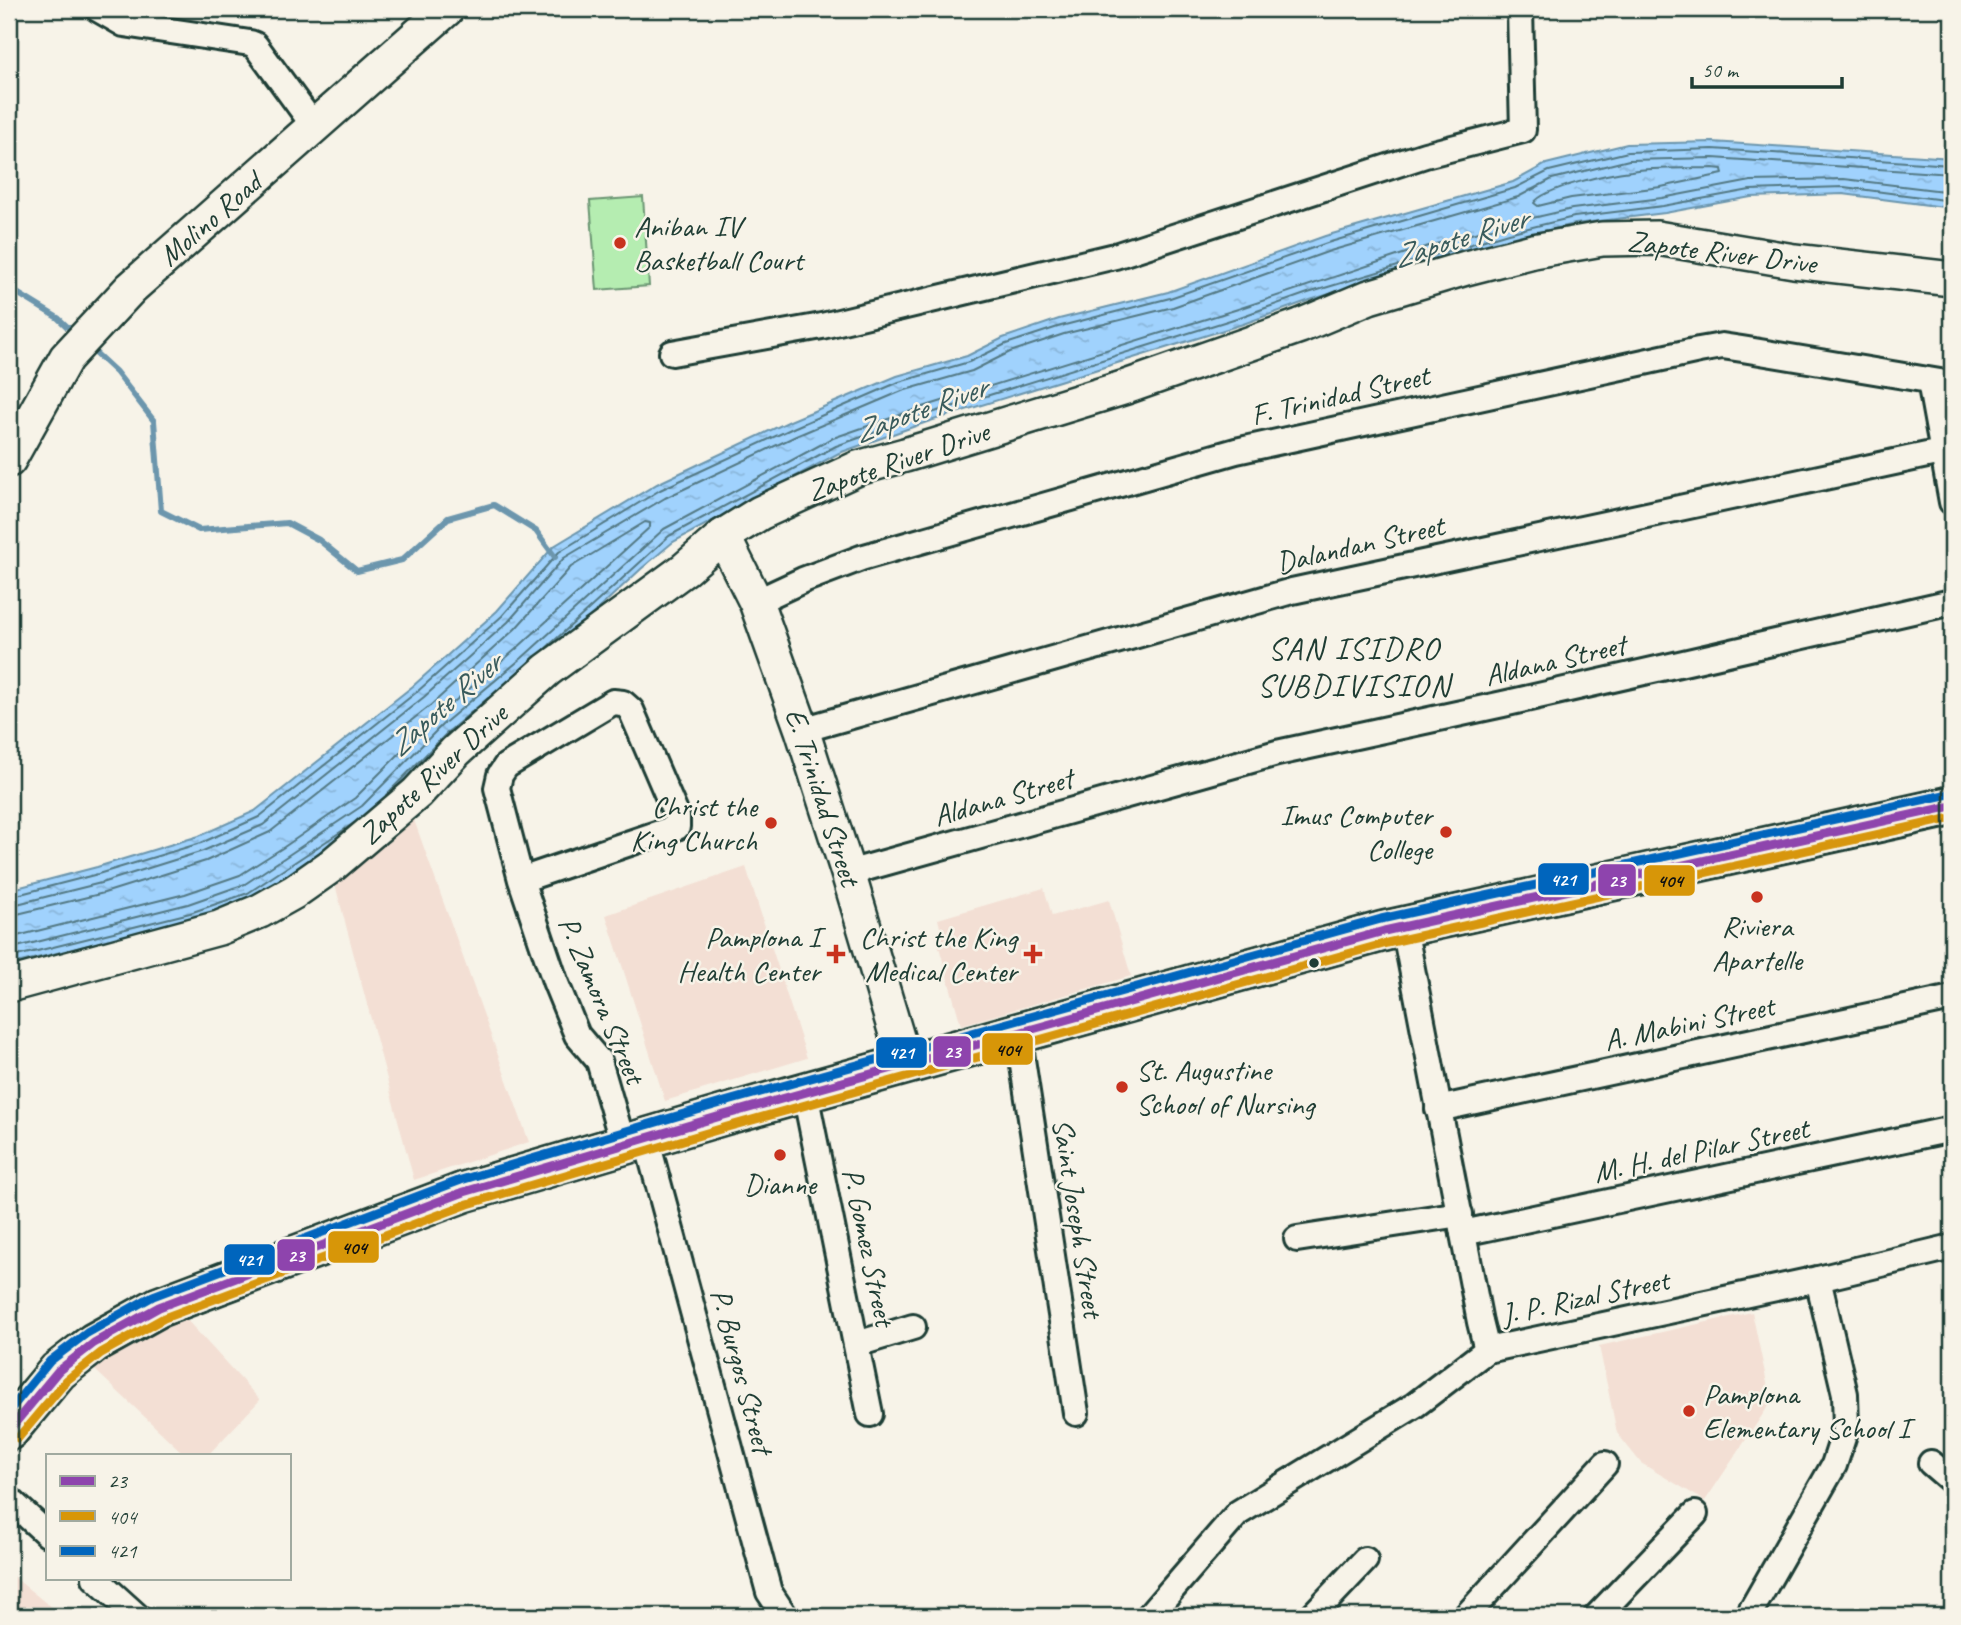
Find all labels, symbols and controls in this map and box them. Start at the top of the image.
scale bar [1692,46,1842,90]
text: 50 m [1702,57,1740,83]
street label: Molino Road [151,161,273,274]
water label: Zapote River [1388,196,1537,277]
place label: Aniban IV Basketball Court [634,207,806,279]
street label: Zapote River Drive [1625,222,1821,283]
marker: Aniban IV Basketball Court [612,235,628,251]
street label: F. Trinidad Street [1247,355,1436,434]
water label: Zapote River [848,365,997,452]
street label: Zapote River Drive [802,411,996,510]
street label: Dalandan Street [1273,506,1450,582]
street label: Aldana Street [1481,624,1633,695]
district label: SAN ISIDRO SUBDIVISION [1257,628,1454,706]
water label: Zapote River [379,640,514,765]
street label: Zapote River Drive [351,694,517,853]
street label: E. Trinidad Street [777,704,870,893]
street label: Aldana Street [929,758,1081,835]
place label: Christ the King Church [631,787,759,859]
place label: Imus Computer College [1280,796,1434,868]
marker: Christ the King Church [763,815,779,831]
marker: Imus Computer College [1438,824,1454,840]
line badge: 421 [1537,862,1590,896]
line badge: 23 [1597,863,1637,897]
line badge: 404 [1643,864,1696,897]
text: 421 [1550,868,1578,892]
text: 23 [1608,869,1628,893]
text: 404 [1657,869,1685,893]
marker: Riviera Apartelle [1749,889,1765,905]
place label: Riviera Apartelle [1712,907,1804,979]
street label: P. Zamora Street [550,911,655,1092]
place label: Pamplona I Health Center [678,918,827,990]
place label: Christ the King Medical Center [860,918,1019,990]
marker: Pamplona I Health Center [826,944,846,964]
marker: Christ the King Medical Center [1023,944,1043,964]
unlabelled marker [1307,956,1321,970]
street label: A. Mabini Street [1601,986,1780,1060]
line badge: 404 [981,1032,1034,1066]
line badge: 23 [932,1035,972,1068]
line badge: 421 [875,1036,928,1069]
text: 404 [995,1038,1023,1062]
text: 23 [943,1040,963,1064]
text: 421 [888,1041,916,1065]
place label: St. Augustine School of Nursing [1136,1051,1317,1123]
marker: St. Augustine School of Nursing [1114,1079,1130,1095]
street label: M. H. del Pilar Street [1590,1108,1815,1191]
street label: Saint Joseph Street [1044,1116,1113,1323]
marker: Dianne [772,1147,788,1163]
place label: Dianne [744,1165,818,1203]
street label: P. Gomez Street [834,1165,905,1332]
line badge: 404 [327,1230,380,1264]
text: 404 [341,1236,369,1260]
line badge: 23 [276,1238,316,1272]
line badge: 421 [223,1243,276,1276]
text: 23 [287,1244,307,1268]
text: 421 [236,1248,264,1272]
street label: J. P. Rizal Street [1496,1260,1675,1334]
street label: P. Burgos Street [702,1285,783,1461]
place label: Pamplona Elementary School I [1703,1375,1917,1447]
marker: Pamplona Elementary School I [1681,1403,1697,1419]
legend [46,1454,290,1580]
text: 23 [108,1468,128,1494]
text: 404 [108,1504,139,1530]
text: 421 [108,1538,138,1564]

